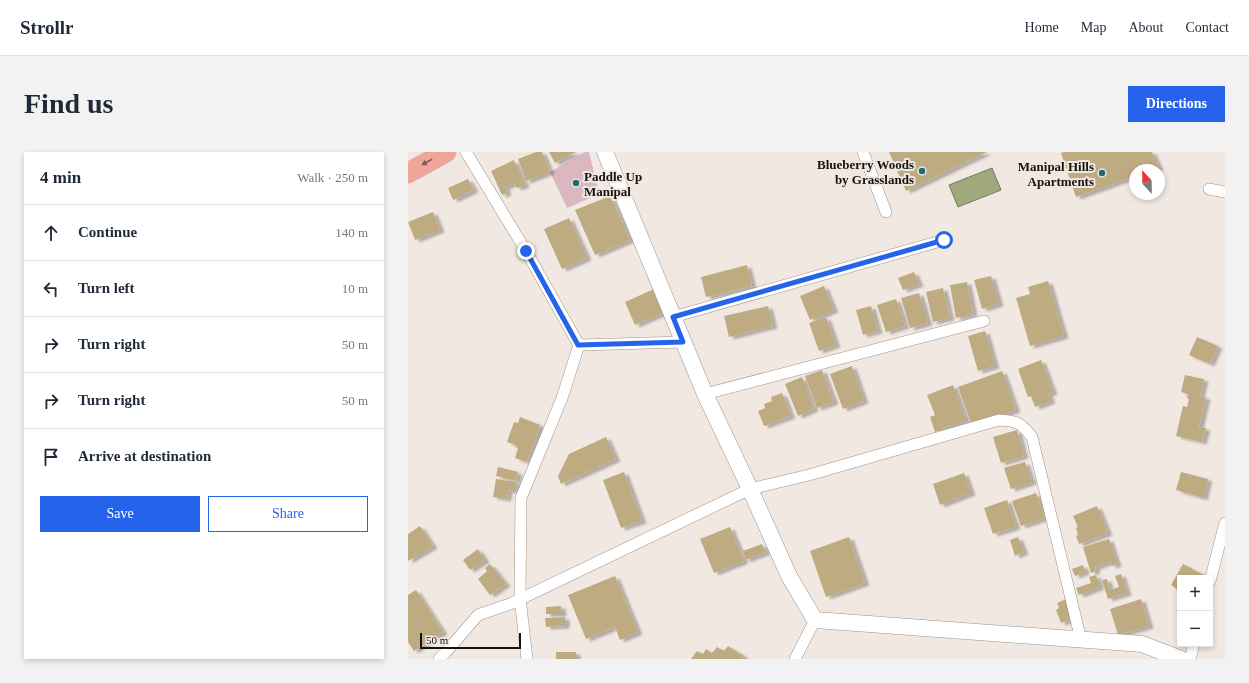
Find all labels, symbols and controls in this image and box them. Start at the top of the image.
text: Strollr [20,17,73,38]
text: Home [1025,20,1059,35]
text: Map [1081,20,1106,35]
text: About [1128,20,1163,35]
text: Contact [1185,20,1229,35]
button: Directions [1128,86,1225,122]
text: Find us [24,88,114,119]
place label: Blueberry Woods by Grasslands [817,157,914,187]
one-way arrow [421,159,433,166]
place label: Manipal Hills Apartments [1018,159,1094,189]
north arrow [1129,164,1165,200]
marker: Blueberry Woods by Grasslands [917,166,927,176]
text: 4 min [40,168,81,187]
marker: Manipal Hills Apartments [1097,168,1107,178]
place label: Paddle Up Manipal [584,169,642,199]
text: Walk · 250 m [297,170,368,185]
marker: Paddle Up Manipal [571,178,581,188]
icon: ahead [40,222,62,244]
text: Continue [78,224,137,240]
text: 140 m [335,225,368,240]
route start [935,231,953,249]
route end [517,242,535,260]
icon: left [40,278,62,300]
text: Turn left [78,280,135,296]
text: 10 m [342,281,368,296]
icon: right [40,334,62,356]
text: Turn right [78,336,145,352]
text: 50 m [342,337,368,352]
icon: right [40,390,62,412]
text: Turn right [78,392,145,408]
text: 50 m [342,393,368,408]
icon: arrive [40,446,62,468]
text: Arrive at destination [78,448,211,464]
button: Save [40,496,200,532]
button: Share [208,496,368,532]
map controls [1177,575,1213,647]
button: + [1177,575,1213,611]
button: − [1177,611,1213,647]
scale bar [420,631,521,650]
text: 50 m [426,634,448,646]

